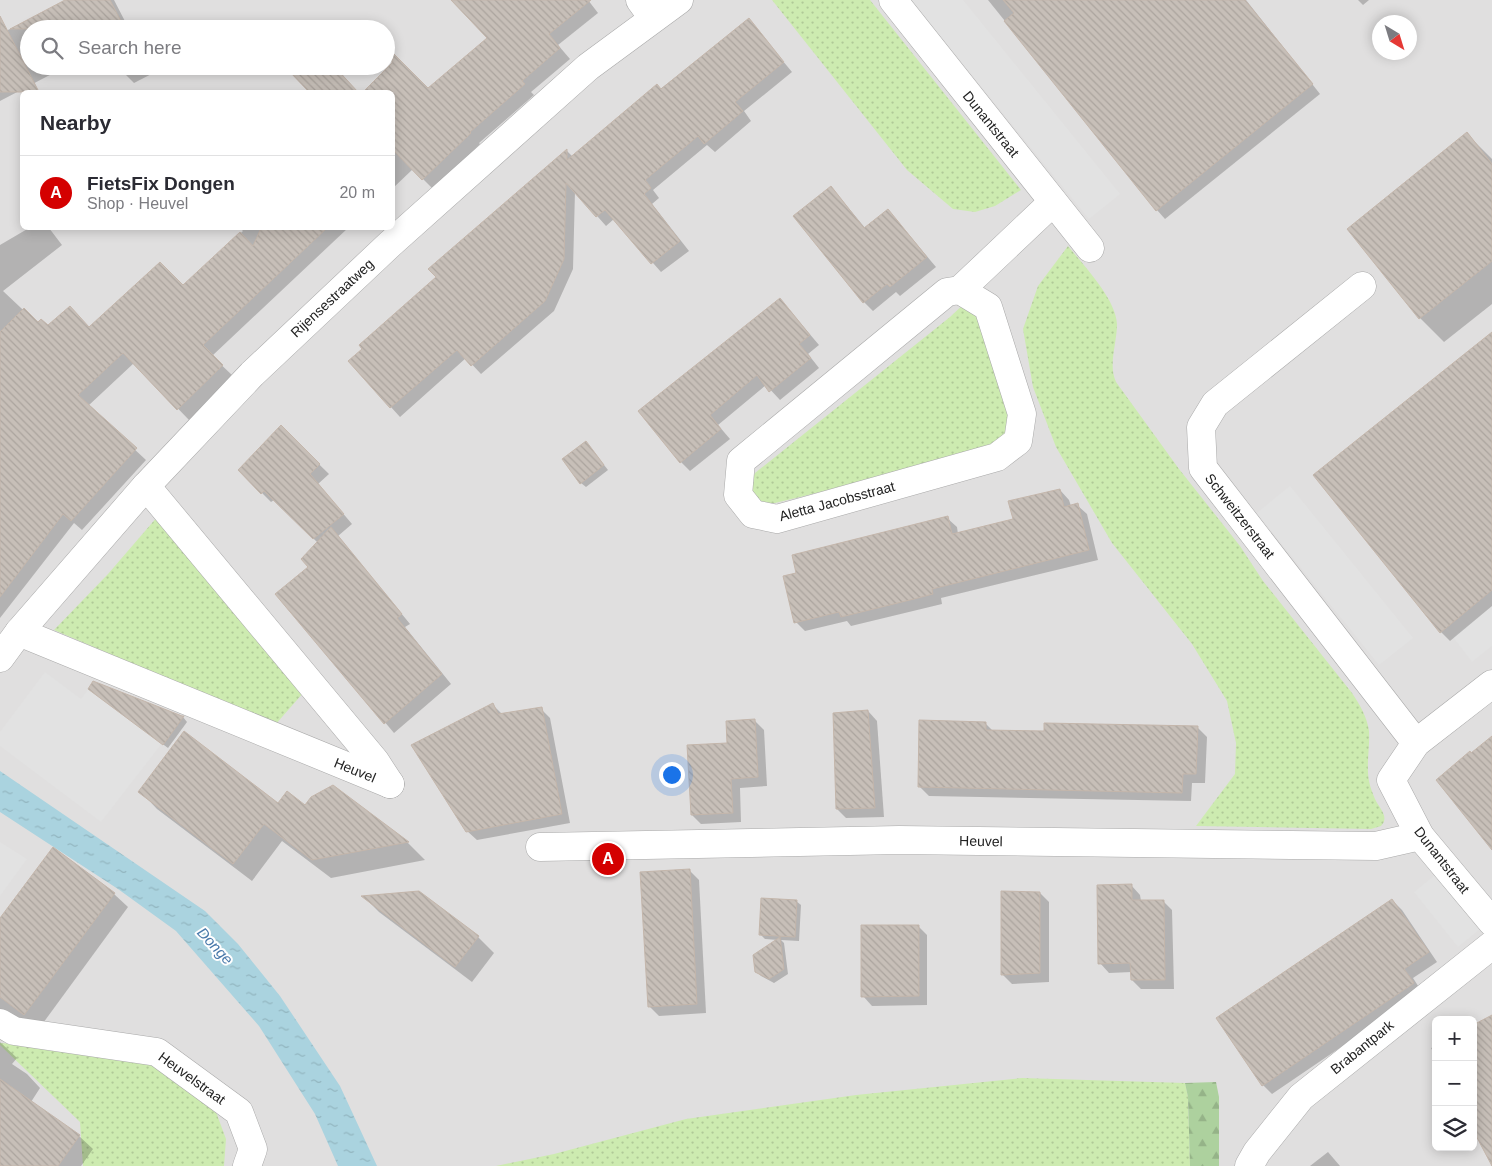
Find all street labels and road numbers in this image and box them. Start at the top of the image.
street label: Dunantstraat [960,88,1023,160]
street label: Rijensestraatweg [287,256,377,340]
street label: Schweitzerstraat [1202,470,1278,562]
street label: Aletta Jacobsstraat [777,478,897,524]
street label: Heuvel [332,754,378,786]
street label: Dunantstraat [1411,823,1473,897]
street label: Heuvel [959,833,1003,849]
street label: Brabantpark [1327,1016,1397,1077]
street label: Heuvelstraat [156,1048,229,1108]

